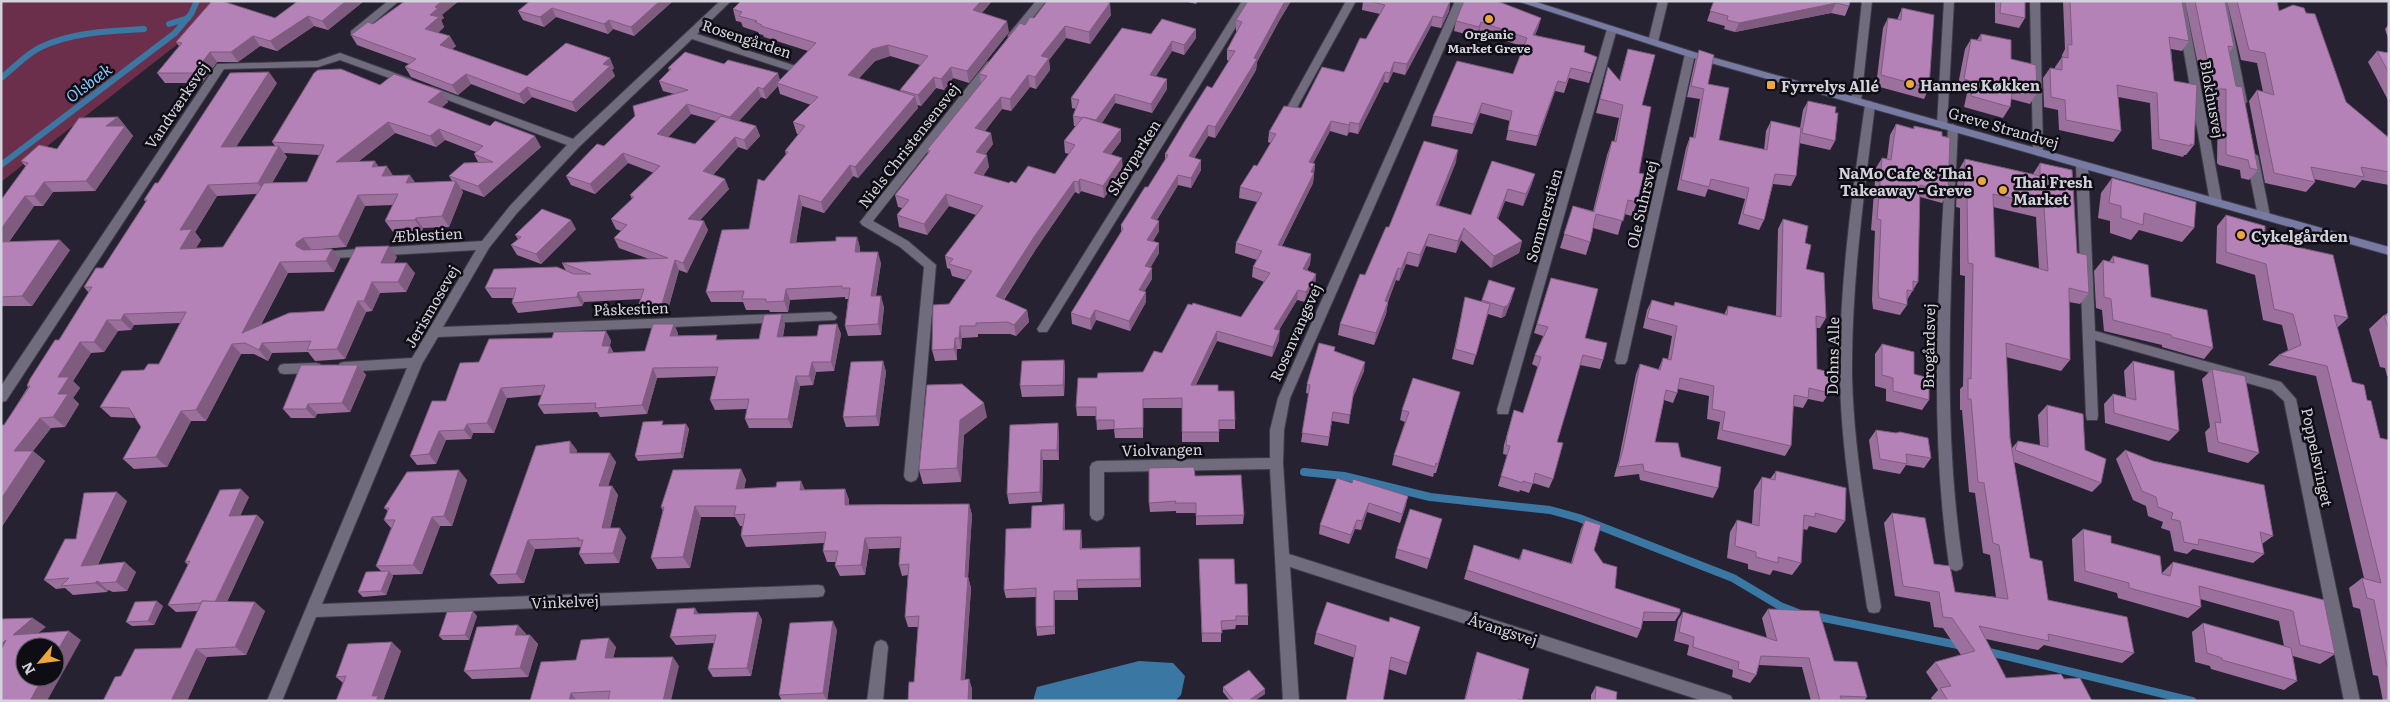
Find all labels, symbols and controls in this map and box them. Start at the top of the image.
street label: Rosengården [699,13,795,63]
marker: Organic Market Greve [1483,13,1495,25]
place label: Organic Market Greve [1447,25,1531,57]
water label: Olsbæk [60,56,116,107]
street label: Vandværksvej [138,57,214,153]
street label: Blokhusvej [2195,58,2231,140]
place label: Hannes Køkken [1920,73,2041,96]
place label: Fyrrelys Allé [1781,74,1880,97]
street label: Niels Christensensvej [852,77,964,213]
marker: Hannes Køkken [1904,78,1916,90]
marker: Fyrrelys Allé [1765,79,1777,91]
street label: Greve Strandvej [1946,100,2062,154]
street label: Skovparken [1100,114,1166,200]
street label: Ole Suhrsvej [1620,158,1662,250]
place label: NaMo Cafe & Thai Takeaway - Greve [1838,161,1973,201]
street label: Sommerstien [1519,165,1567,265]
place label: Thai Fresh Market [2013,170,2093,210]
marker: NaMo Cafe & Thai Takeaway - Greve [1976,175,1988,187]
marker: Thai Fresh Market [1997,184,2009,196]
street label: Æblestien [391,221,463,247]
place label: Cykelgården [2251,224,2349,247]
marker: Cykelgården [2235,229,2247,241]
street label: Jerismosevej [398,260,464,352]
street label: Rosenvangsvej [1263,279,1327,385]
street label: Påskestien [593,295,669,321]
street label: Brogårdsvej [1916,303,1940,389]
street label: Dohns Alle [1820,317,1844,395]
street label: Poppelsvinget [2296,405,2340,509]
street label: Violvangen [1121,437,1203,461]
street label: Vinkelvej [531,588,599,614]
street label: Åvangsvej [1465,607,1541,651]
north arrow [15,637,65,687]
text: N [16,659,39,679]

